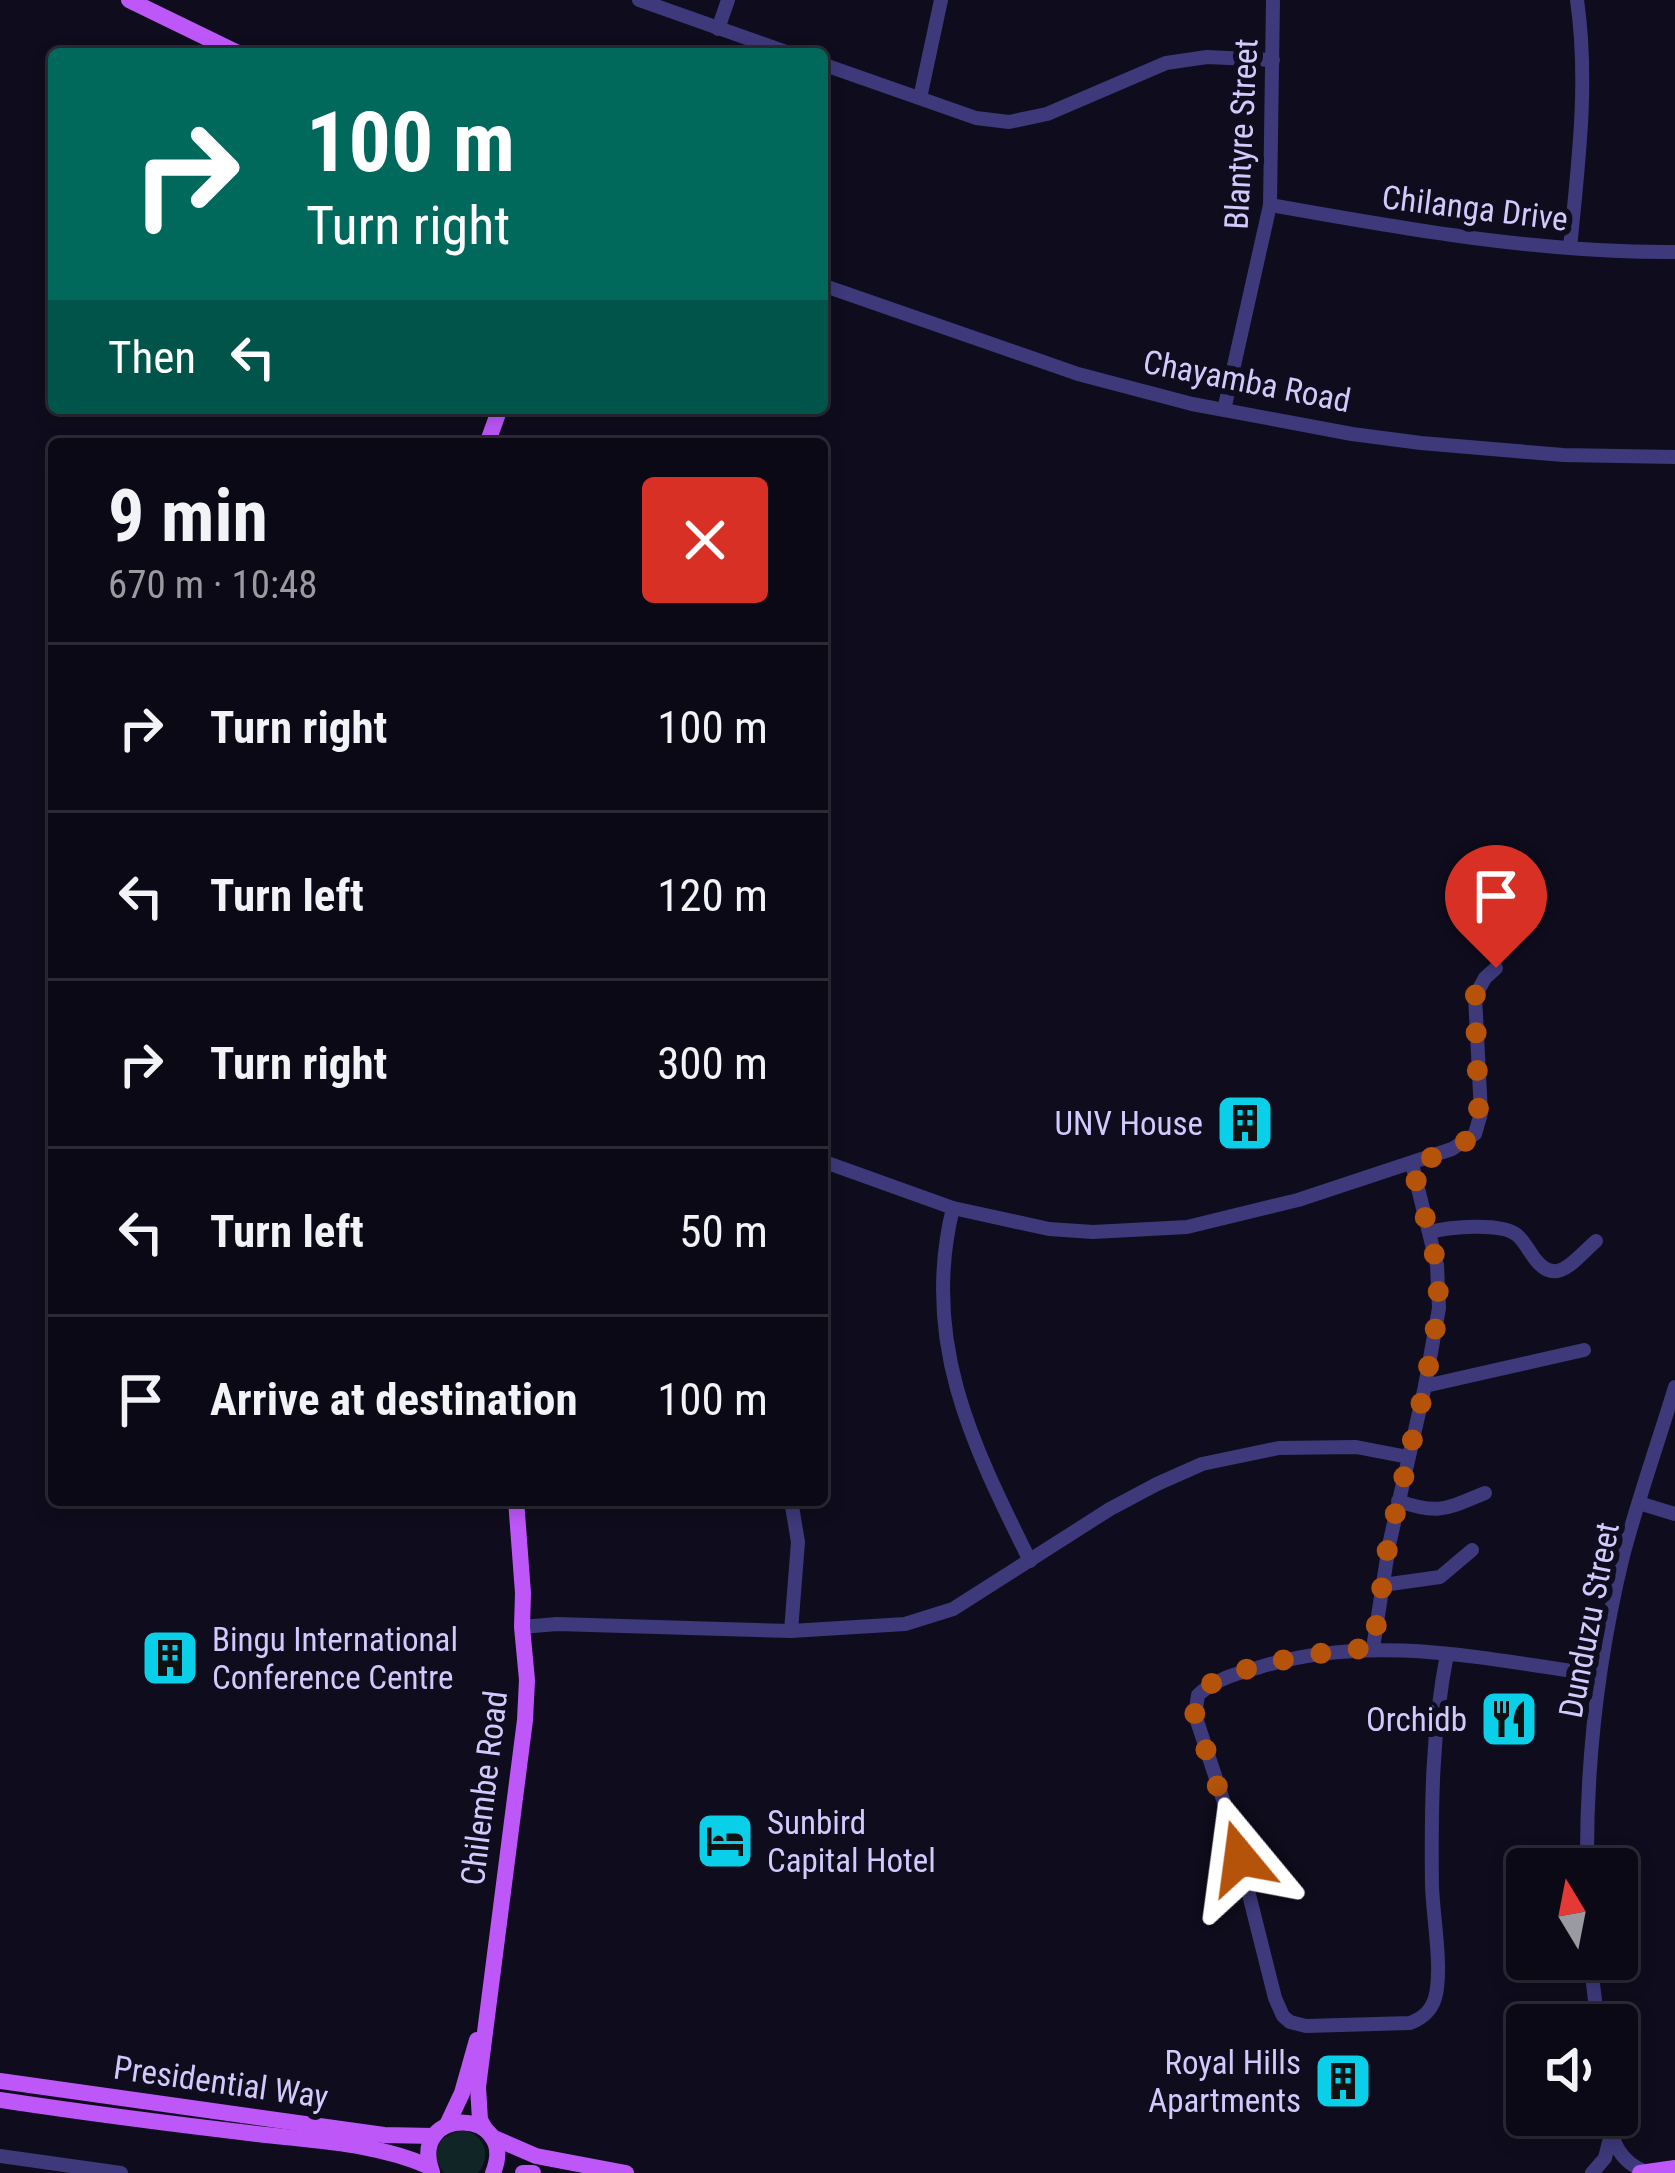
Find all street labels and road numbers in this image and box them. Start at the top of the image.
street label: Blantyre Street [1217,38,1265,230]
street label: Chilanga Drive [1380,177,1570,239]
street label: Chayamba Road [1140,342,1354,420]
street label: Dunduzu Street [1551,1519,1627,1721]
street label: Chilembe Road [453,1689,515,1887]
street label: Presidential Way [111,2048,331,2116]

